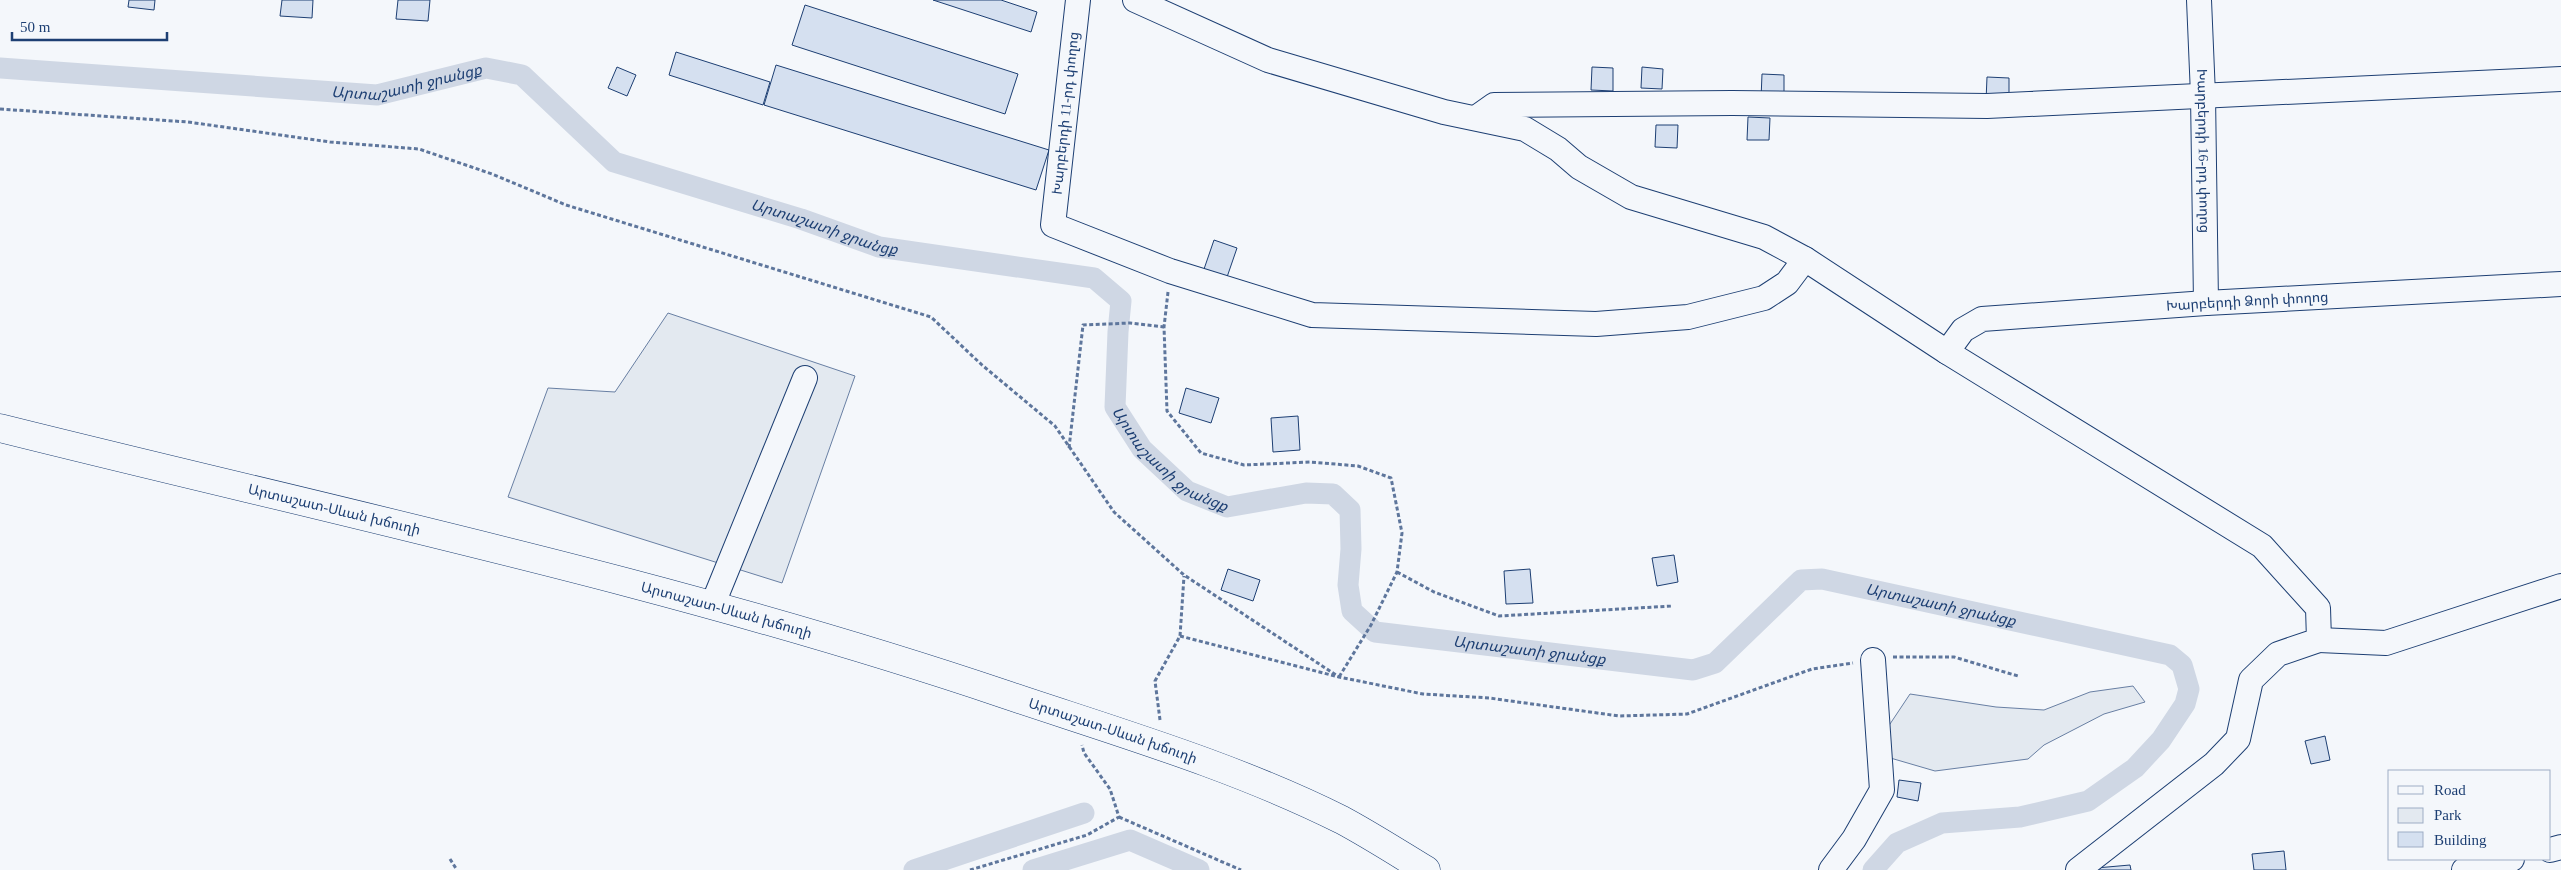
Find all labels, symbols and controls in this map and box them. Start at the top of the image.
scale bar [12,10,168,42]
text: 50 m [20,19,51,35]
street label: Խարբերդի 11-րդ փողոց [1049,31,1082,195]
water label: Արտաշատի ջրանցք [331,61,485,103]
street label: Խարբերդի 16-րդ փողոց [2194,68,2212,233]
water label: Արտաշատի ջրանցք [749,196,900,259]
street label: Խարբերդի Ձորի փողոց [2166,289,2329,314]
water label: Արտաշատի ջրանցք [1109,404,1231,516]
street label: Արտաշատ-Սևան խճուղի [246,482,422,538]
street label: Արտաշատ-Սևան խճուղի [639,579,814,641]
water label: Արտաշատի ջրանցք [1864,581,2018,630]
water label: Արտաշատի ջրանցք [1452,633,1607,669]
street label: Արտաշատ-Սևան խճուղի [1027,696,1199,766]
legend [2388,770,2551,860]
text: Road [2434,782,2466,798]
text: Park [2434,807,2462,823]
text: Building [2434,832,2487,848]

